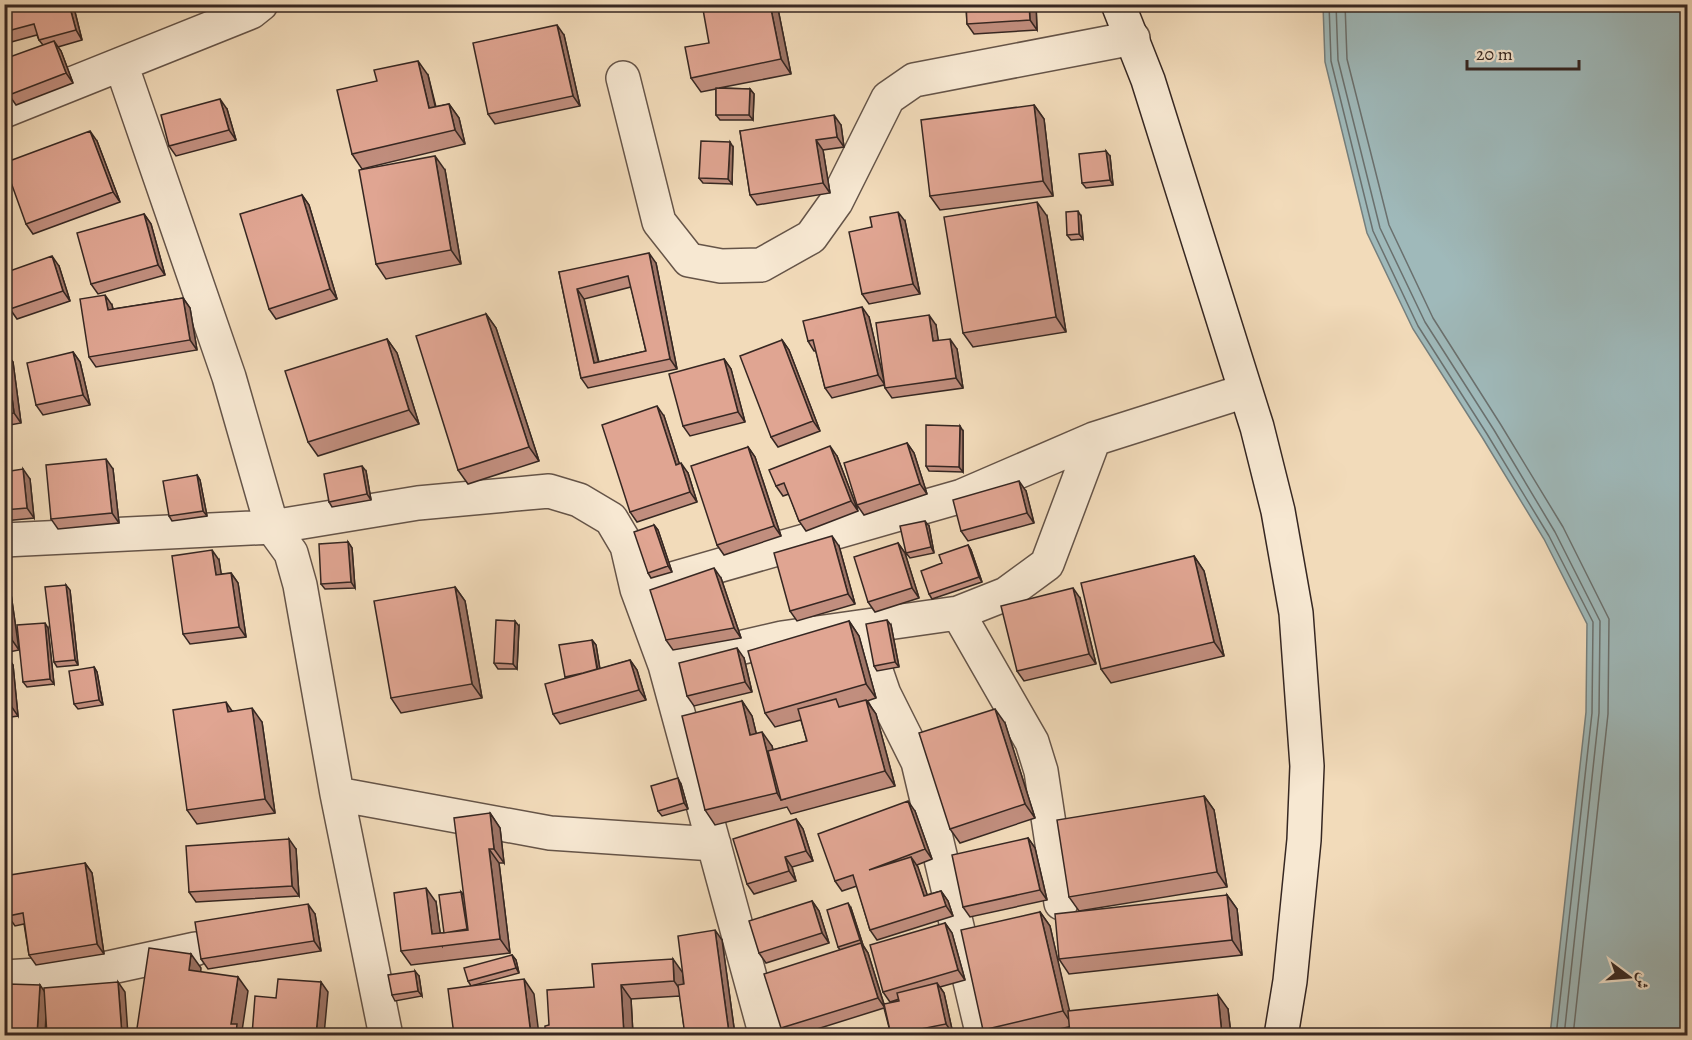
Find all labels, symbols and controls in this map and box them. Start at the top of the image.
scale bar [1467,33,1580,71]
text: 20 m [1476,42,1513,66]
north arrow [1599,947,1659,1007]
text: ش [1630,970,1655,992]

